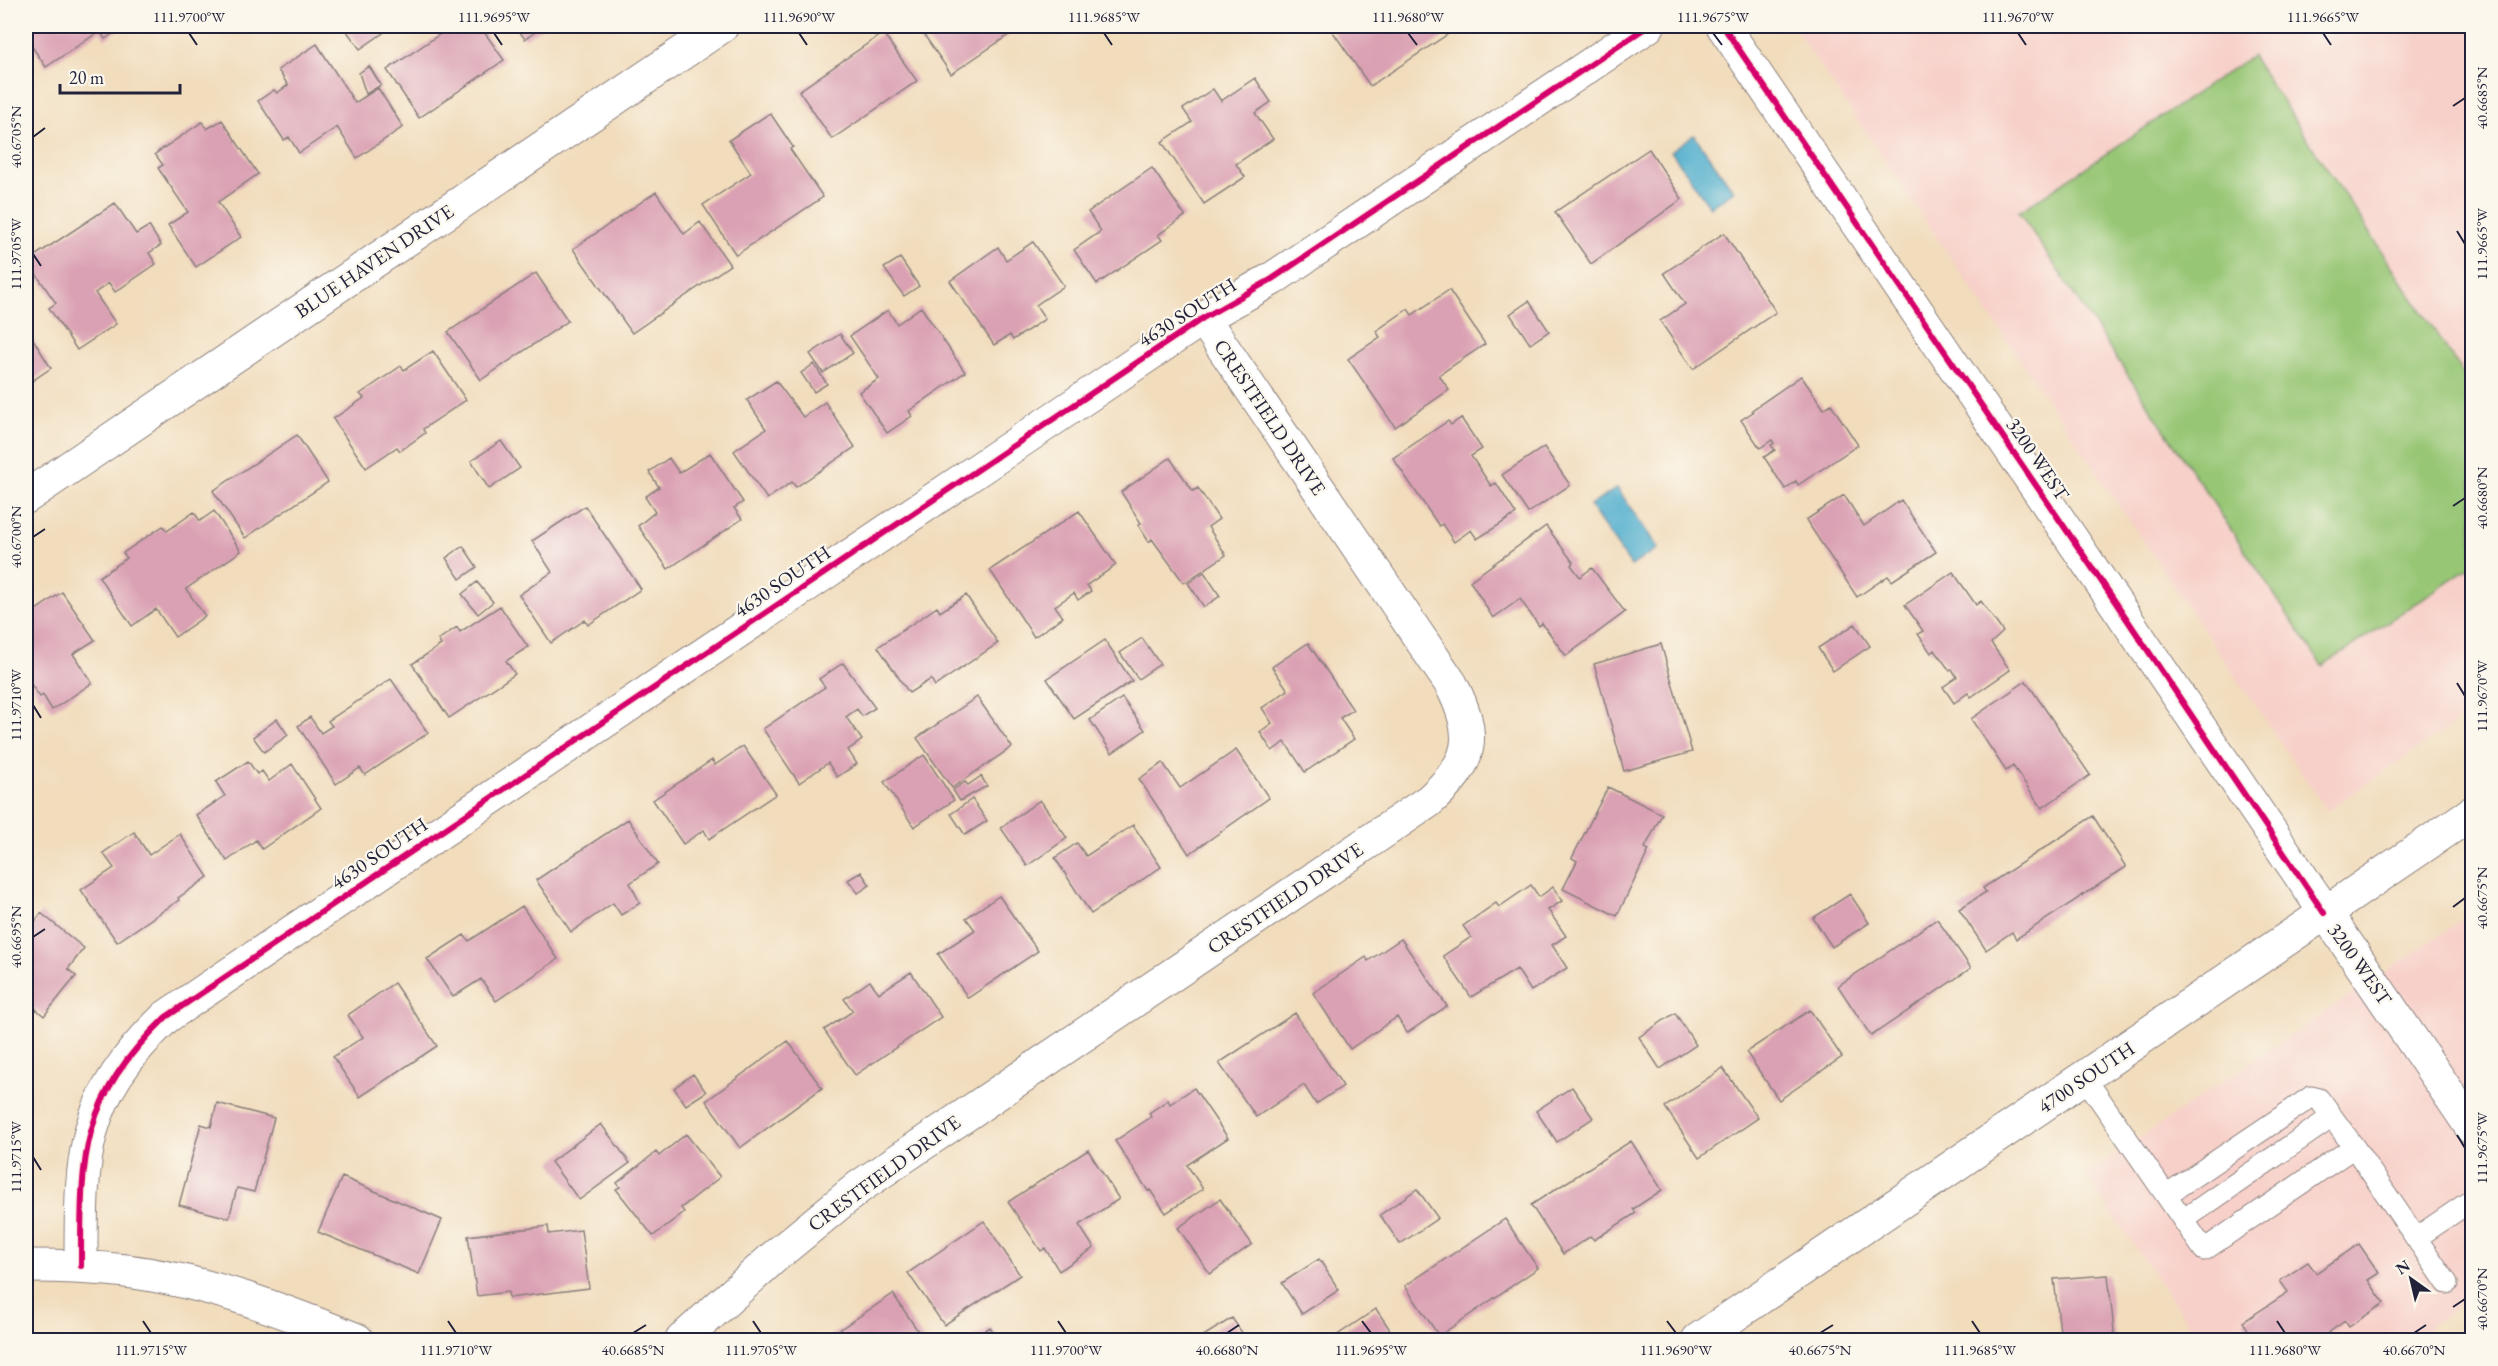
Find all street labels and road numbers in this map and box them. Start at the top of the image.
street label: BLUE HAVEN DRIVE [290,198,458,324]
street label: 4630 SOUTH [1133,271,1241,353]
street label: CRESTFIELD DRIVE [1208,334,1332,500]
street label: 3200 WEST [2001,412,2076,506]
street label: 4630 SOUTH [729,539,835,623]
street label: 4630 SOUTH [326,811,432,895]
street label: CRESTFIELD DRIVE [1202,836,1368,960]
street label: 3200 WEST [2322,918,2398,1011]
street label: 4700 SOUTH [2033,1035,2139,1119]
street label: CRESTFIELD DRIVE [803,1109,965,1237]

